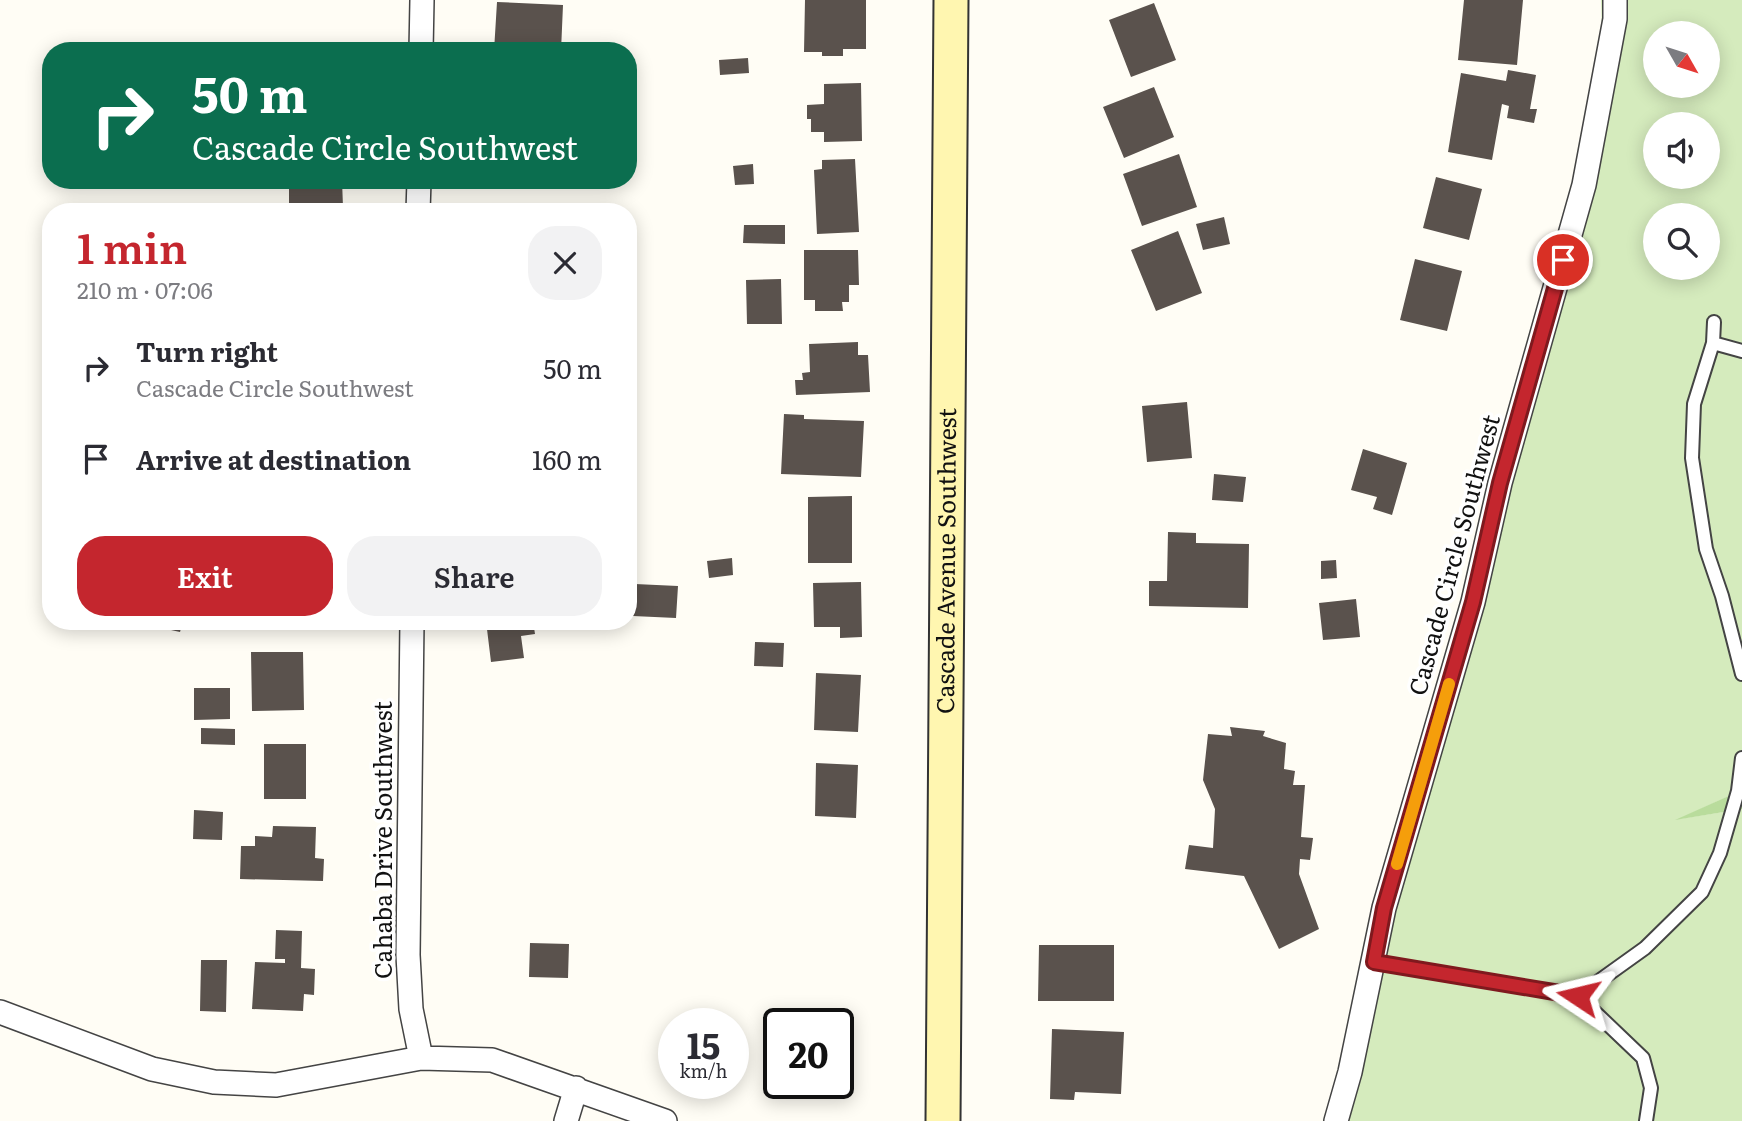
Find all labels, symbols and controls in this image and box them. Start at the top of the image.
north arrow [1643,21,1720,98]
map controls [1643,21,1720,280]
text: 50 m [192,55,308,128]
icon: right [77,70,168,161]
button: sound [1643,112,1720,189]
text: Cascade Circle Southwest [192,122,578,170]
button: search [1643,203,1720,280]
text: 1 min [77,215,187,277]
button: close [528,226,602,300]
pin [1533,230,1593,290]
icon: arrive [1544,241,1582,279]
text: 210 m · 07:06 [77,272,213,306]
text: Turn right [136,331,278,370]
text: 50 m [543,348,602,387]
icon: right [77,349,115,387]
text: Cascade Circle Southwest [136,370,413,404]
street label: Cascade Avenue Southwest [926,408,963,714]
street label: Cascade Circle Southwest [1398,410,1507,699]
text: Arrive at destination [136,439,411,478]
text: 160 m [532,439,602,478]
icon: arrive [77,440,115,478]
button: Exit [77,536,333,616]
button: Share [347,536,602,616]
street label: Cahaba Drive Southwest [364,701,399,979]
position arrow [1541,959,1615,1033]
speed limit sign: 20 [763,1008,854,1099]
text: 15 [687,1018,720,1070]
text: km/h [680,1057,727,1084]

